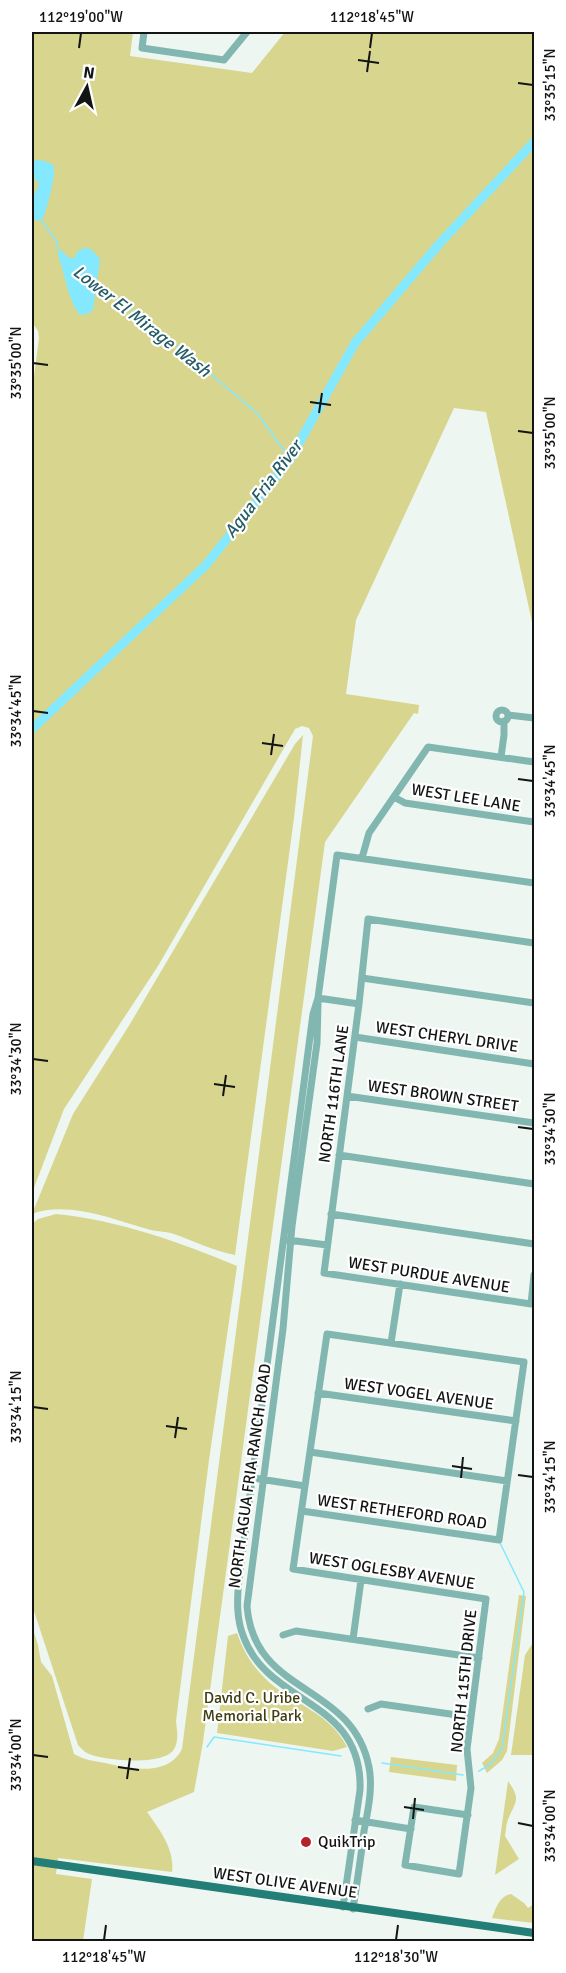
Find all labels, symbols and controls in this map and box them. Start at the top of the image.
text: 112°19'00"W [39,8,123,26]
text: 112°18'45"W [330,8,414,26]
text: 33°35'15"N [541,48,559,122]
north arrow [57,57,117,117]
text: N [82,62,96,84]
water label: Lower El Mirage Wash [69,260,216,382]
text: 33°35'00"N [7,326,25,400]
text: 33°35'00"N [541,396,559,470]
water label: Agua Fria River [219,434,308,542]
text: 33°34'45"N [7,674,25,748]
text: 33°34'45"N [541,744,559,818]
street label: WEST LEE LANE [410,779,522,817]
street label: WEST CHERYL DRIVE [374,1017,520,1057]
text: 33°34'30"N [7,1022,25,1096]
street label: NORTH 116TH LANE [314,1024,354,1164]
street label: WEST BROWN STREET [366,1076,520,1116]
text: 33°34'30"N [541,1092,559,1166]
street label: WEST PURDUE AVENUE [347,1252,511,1298]
street label: NORTH AGUA FRIA RANCH ROAD [224,1362,276,1590]
text: 33°34'15"N [7,1370,25,1444]
street label: WEST VOGEL AVENUE [343,1374,495,1414]
text: 33°34'15"N [541,1440,559,1514]
street label: WEST RETHEFORD ROAD [316,1490,488,1534]
street label: WEST OGLESBY AVENUE [307,1548,477,1594]
street label: NORTH 115TH DRIVE [447,1608,481,1754]
park label: David C. Uribe Memorial Park [202,1688,302,1726]
text: 33°34'00"N [7,1718,25,1792]
text: 33°34'00"N [541,1789,559,1863]
place label: QuikTrip [318,1832,376,1852]
marker: QuikTrip [299,1835,313,1849]
street label: WEST OLIVE AVENUE [212,1863,358,1903]
text: 112°18'45"W [62,1948,146,1966]
text: 112°18'30"W [354,1948,438,1966]

